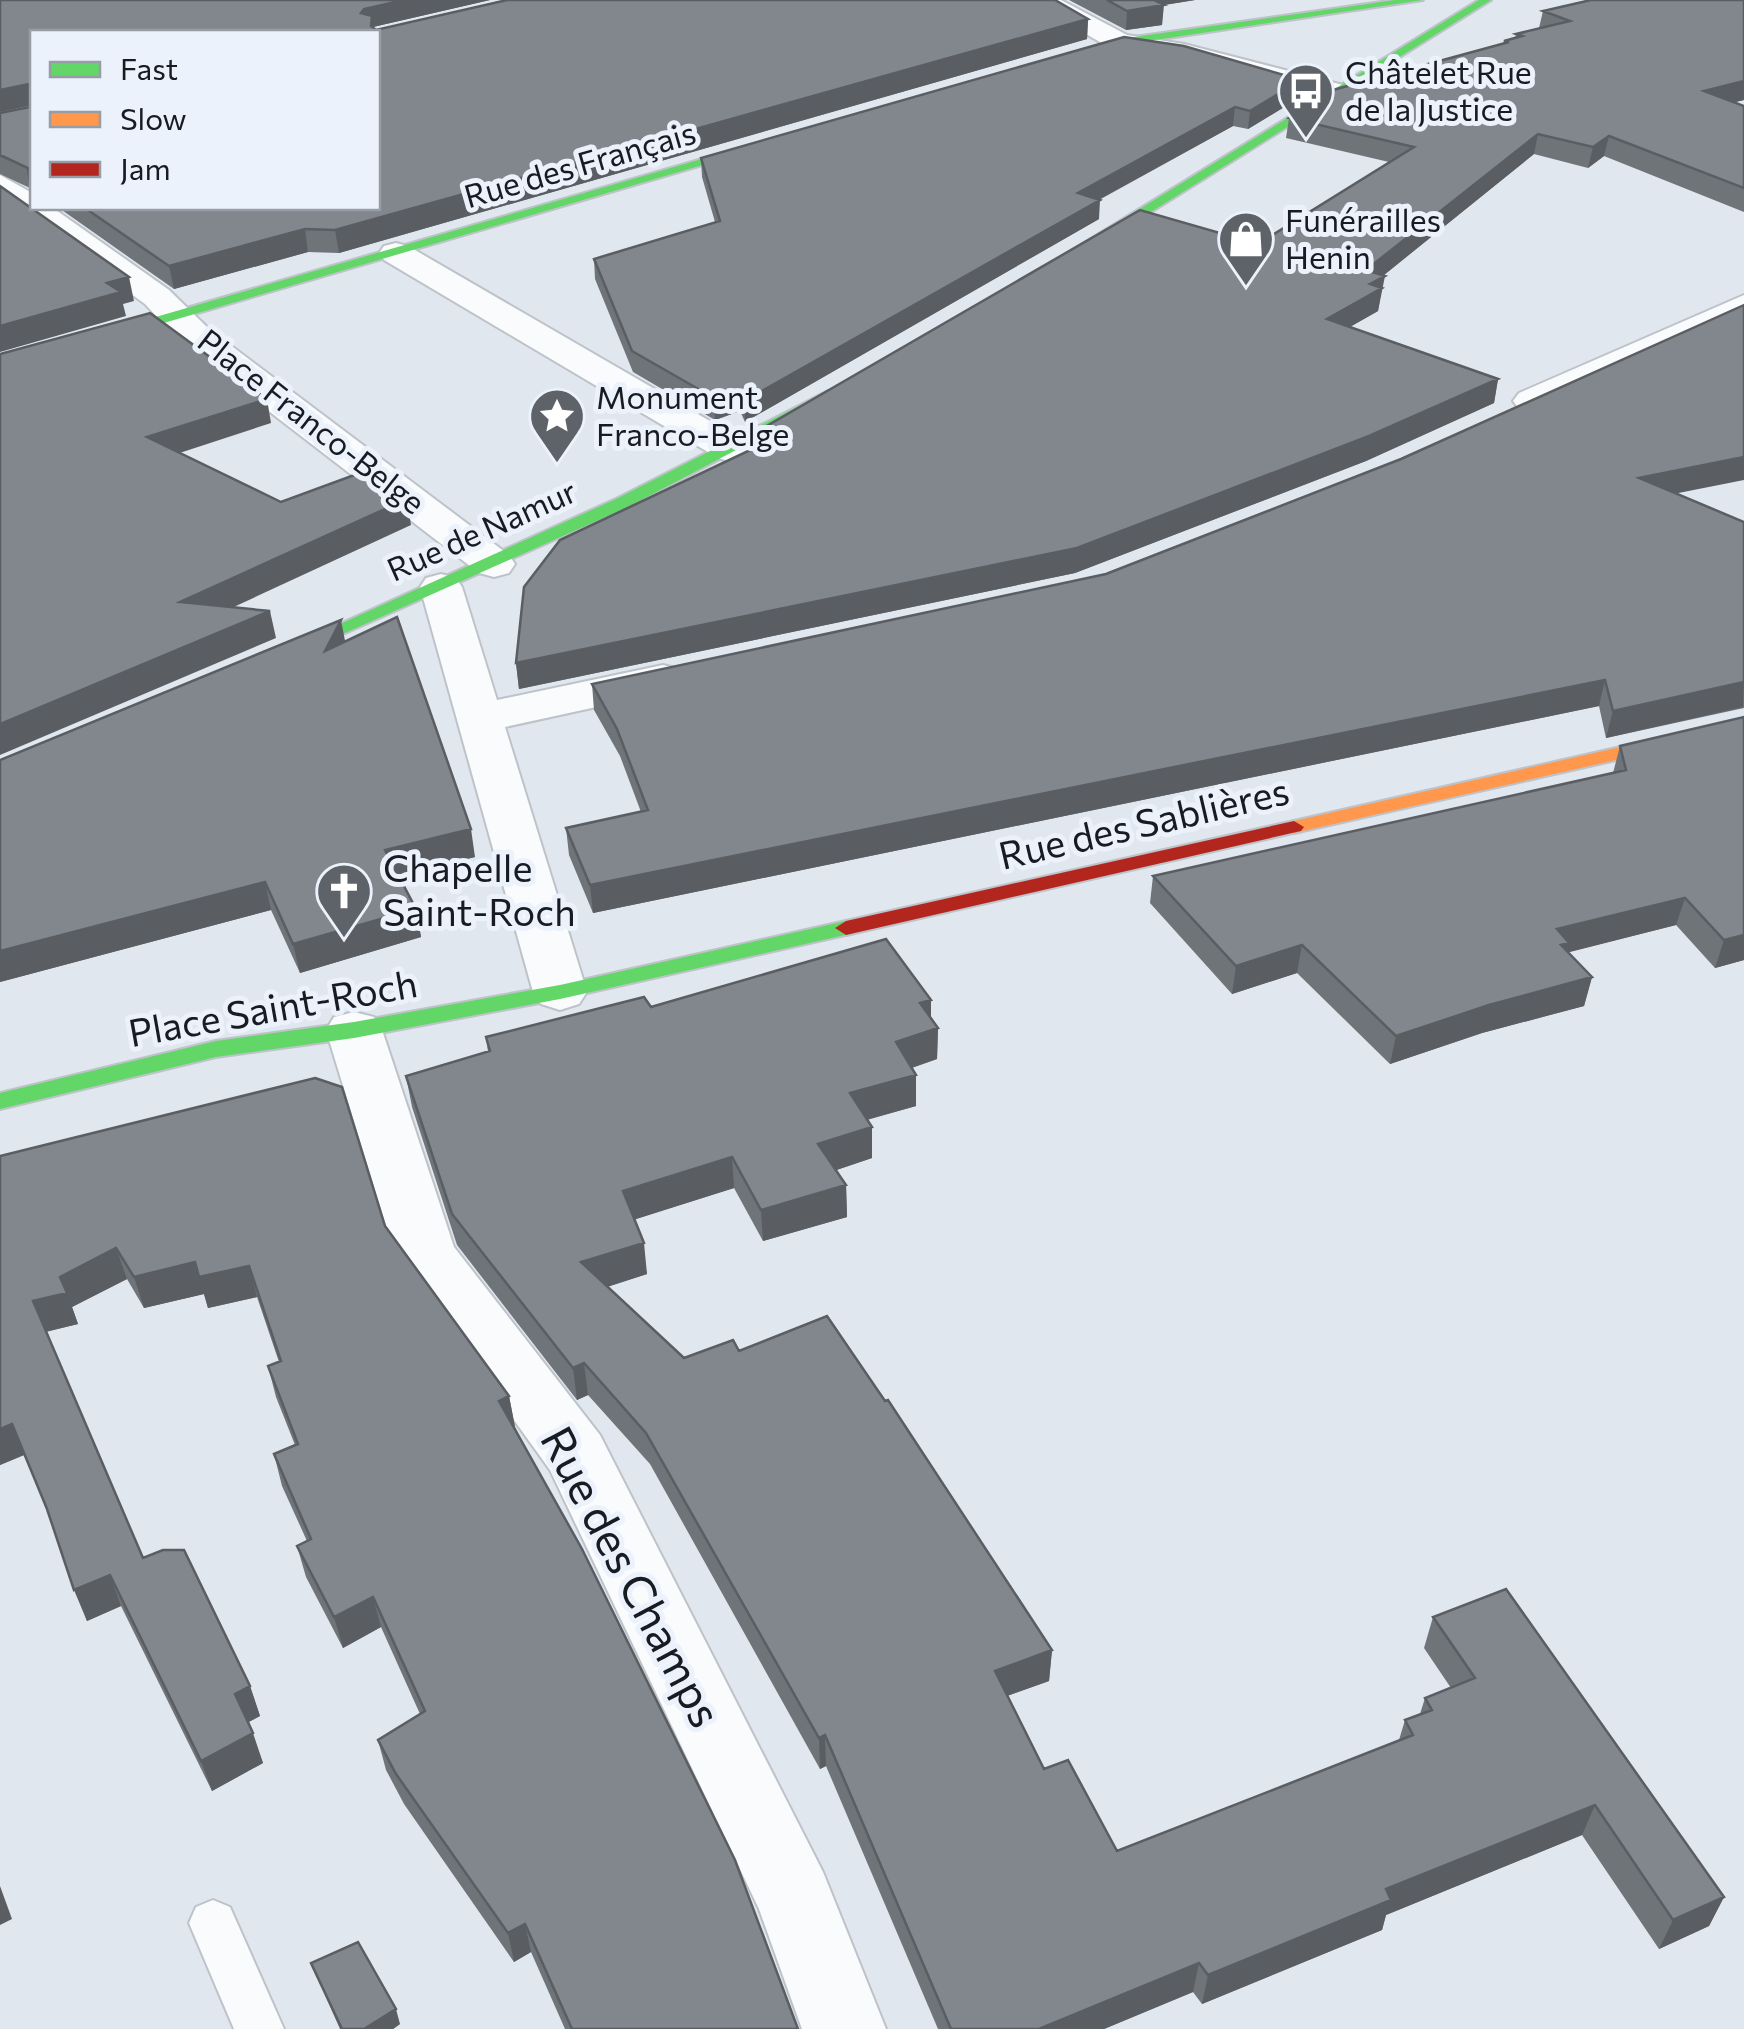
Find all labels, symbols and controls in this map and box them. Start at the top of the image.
legend [30,30,380,210]
text: Fast [120,49,178,86]
place label: Châtelet Rue de la Justice [1345,51,1532,128]
bus stop icon: Châtelet Rue de la Justice [1276,61,1336,140]
text: Slow [120,99,187,136]
street label: Rue des Français [459,111,700,215]
text: Jam [120,149,171,186]
place label: Funérailles Henin [1285,199,1441,276]
shop icon: Funérailles Henin [1216,209,1276,288]
street label: Place Franco-Belge [191,319,434,522]
place label: Monument Franco-Belge [596,376,789,453]
place icon: Monument Franco-Belge [527,386,587,465]
street label: Rue de Namur [380,470,582,589]
street label: Rue des Sablières [994,765,1293,878]
place label: Chapelle Saint-Roch [383,843,576,934]
church icon: Chapelle Saint-Roch [314,861,374,940]
street label: Place Saint-Roch [125,958,421,1055]
street label: Rue des Champs [531,1416,735,1735]

